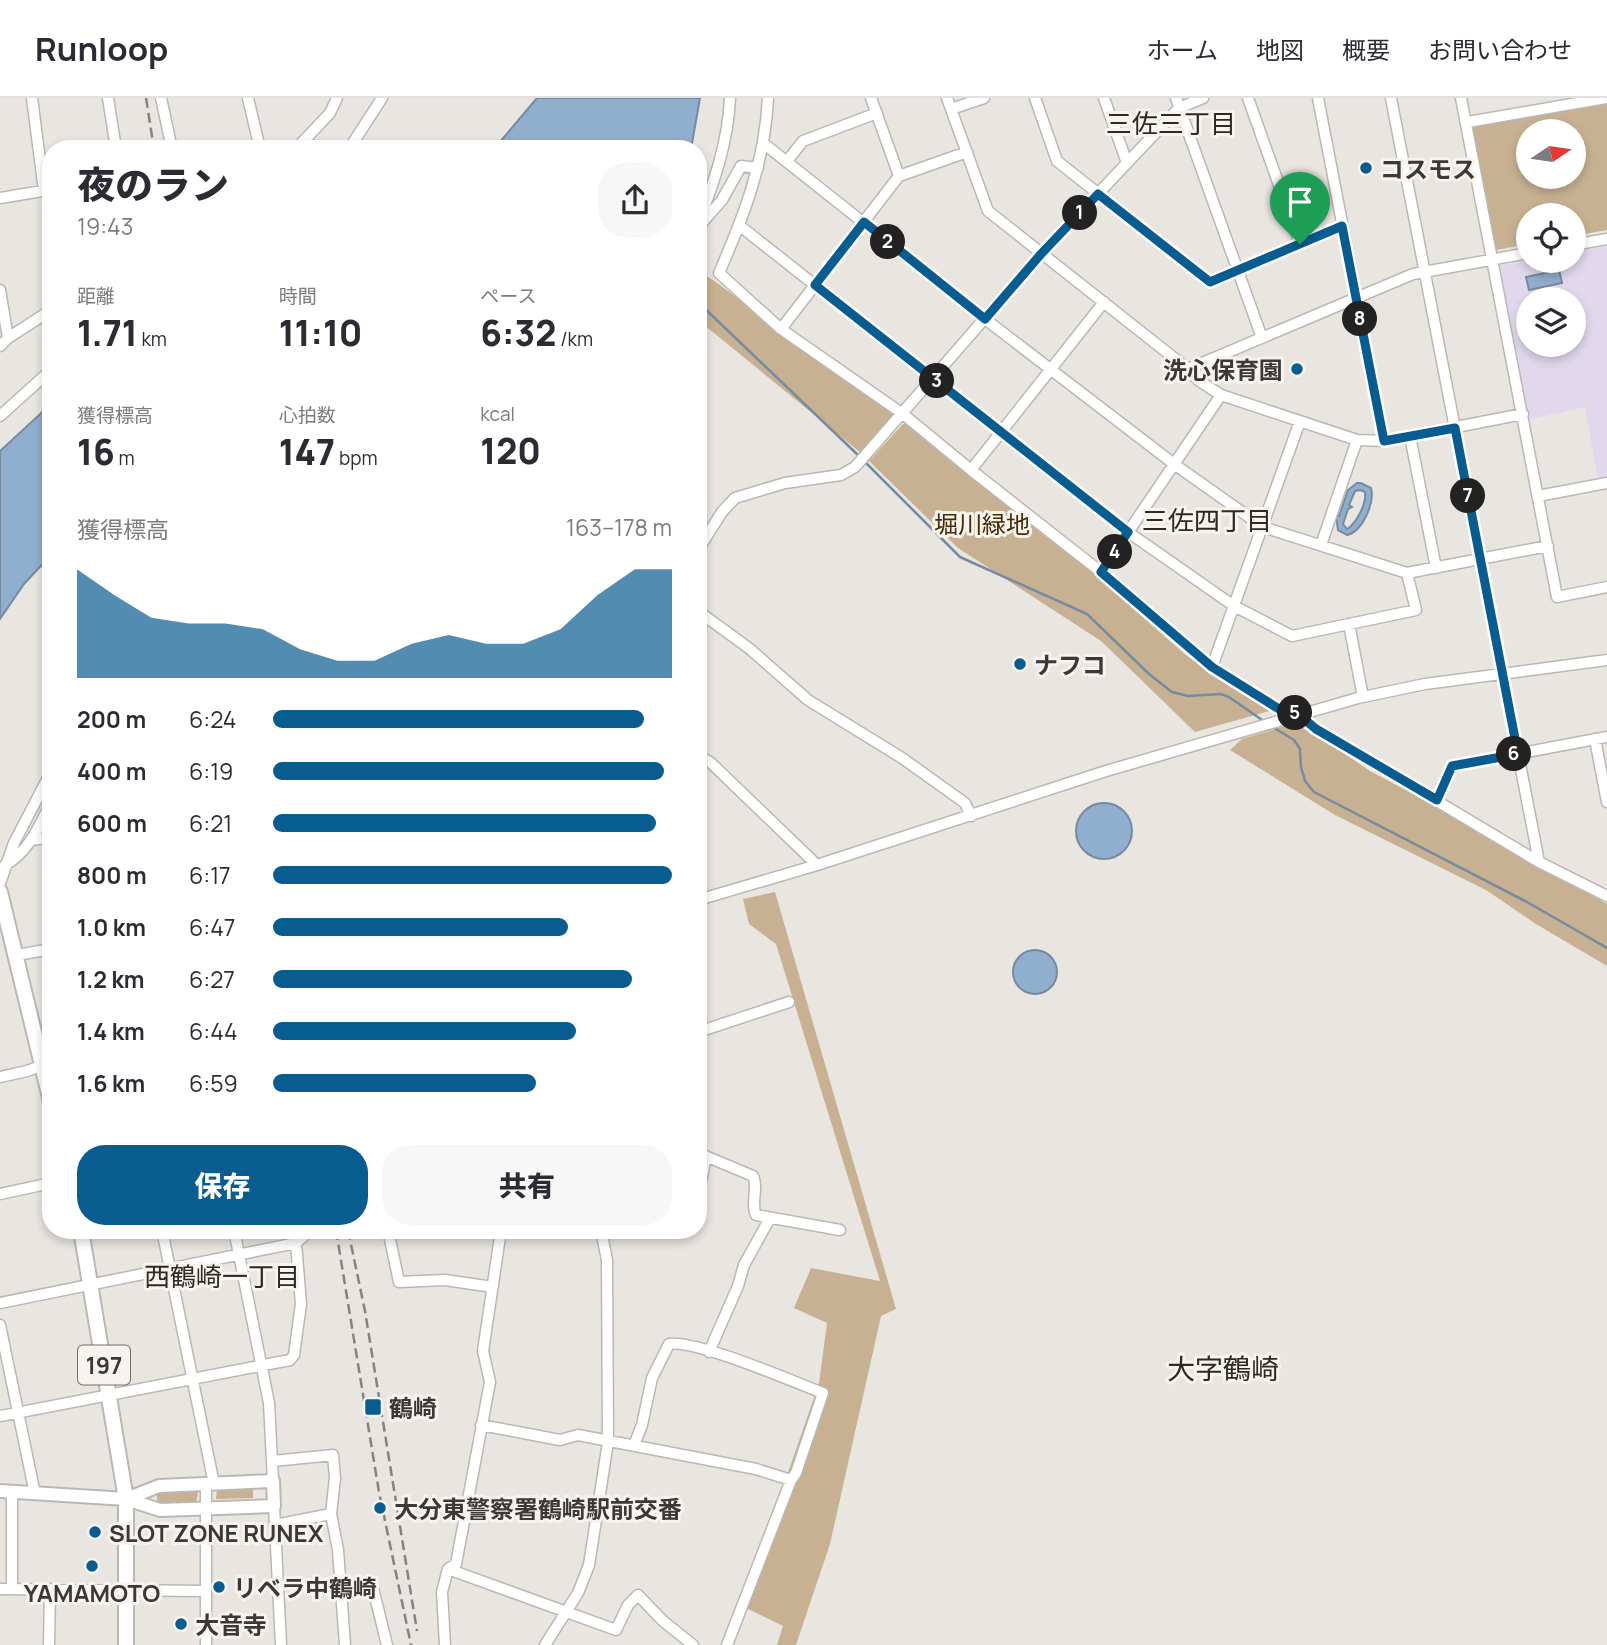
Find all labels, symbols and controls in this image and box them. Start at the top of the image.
text: Runloop [35,26,168,71]
text: ホーム [1147,33,1218,66]
text: 地図 [1256,33,1304,66]
text: 概要 [1342,33,1390,66]
text: お問い合わせ [1428,33,1572,66]
district label: 三佐三丁目 [1106,105,1236,141]
north arrow [1516,119,1586,189]
map controls [1516,119,1586,357]
place label: コスモス [1380,152,1476,185]
text: 夜のラン [77,158,229,210]
marker: コスモス [1358,160,1374,176]
button: share [598,163,672,237]
pin [1270,172,1330,244]
icon: arrive [1281,183,1319,221]
pin: 1 [1062,195,1098,230]
text: 1 [1075,199,1084,225]
button: locate [1516,203,1586,273]
text: 19:43 [77,210,133,242]
pin: 2 [870,225,906,260]
text: 2 [882,228,893,254]
text: 距離 [77,283,115,309]
text: 時間 [279,283,317,309]
text: ペース [480,283,536,309]
button: layers [1516,287,1586,357]
pin: 8 [1342,302,1378,336]
text: 8 [1354,305,1365,331]
text: 1.71 [77,309,138,357]
text: 11:10 [279,309,362,357]
text: 6:32 [480,309,556,357]
text: km [138,326,167,352]
text: /km [556,326,593,352]
place label: 洗心保育園 [1163,353,1283,386]
marker: 洗心保育園 [1289,361,1305,377]
pin: 3 [920,364,954,398]
text: 3 [931,367,942,393]
text: kcal [480,401,515,427]
text: 獲得標高 [77,402,153,428]
text: 心拍数 [279,402,336,428]
text: 120 [480,427,541,475]
text: 16 [77,428,115,476]
text: 147 [279,428,335,476]
text: m [115,445,135,471]
text: bpm [335,445,378,471]
pin: 7 [1450,478,1486,514]
text: 7 [1462,482,1473,508]
district label: 三佐四丁目 [1142,502,1272,538]
park label: 堀川緑地 [934,507,1030,540]
text: 163–178 m [566,511,672,543]
text: 獲得標高 [77,513,169,545]
pin: 4 [1098,534,1132,570]
text: 4 [1109,538,1120,564]
place label: ナフコ [1034,648,1106,681]
marker: ナフコ [1012,656,1028,672]
pin: 5 [1278,696,1312,730]
text: 5 [1289,699,1300,725]
text: 200 m [77,703,146,735]
text: 6:24 [189,703,236,735]
pin: 6 [1496,736,1532,772]
text: 6 [1508,740,1519,766]
text: 400 m [77,755,147,787]
text: 6:19 [189,755,233,787]
text: 600 m [77,807,147,839]
text: 6:21 [189,807,232,839]
text: 800 m [77,859,147,891]
text: 6:17 [189,859,231,891]
text: 1.0 km [77,911,146,943]
text: 6:47 [189,911,235,943]
text: 1.2 km [77,963,144,995]
text: 6:27 [189,963,235,995]
text: 1.4 km [77,1015,145,1047]
text: 6:44 [189,1015,238,1047]
text: 1.6 km [77,1067,145,1099]
text: 6:59 [189,1067,238,1099]
button: 保存 [77,1145,368,1225]
button: 共有 [382,1145,672,1225]
district label: 西鶴崎一丁目 [144,1258,300,1294]
road number: 197 [78,1346,130,1384]
district label: 大字鶴崎 [1167,1349,1279,1387]
place label: 鶴崎 [389,1391,437,1424]
marker: 鶴崎 [363,1397,383,1417]
place label: 大分東警察署鶴崎駅前交番 [394,1492,682,1525]
marker: 大分東警察署鶴崎駅前交番 [372,1500,388,1516]
place label: SLOT ZONE RUNEX [109,1516,324,1549]
marker: SLOT ZONE RUNEX [87,1524,103,1540]
marker: YAMAMOTO [84,1558,100,1574]
place label: リベラ中鶴崎 [233,1571,377,1604]
place label: YAMAMOTO [24,1576,160,1609]
marker: リベラ中鶴崎 [211,1579,227,1595]
place label: 大音寺 [195,1608,267,1641]
marker: 大音寺 [173,1616,189,1632]

